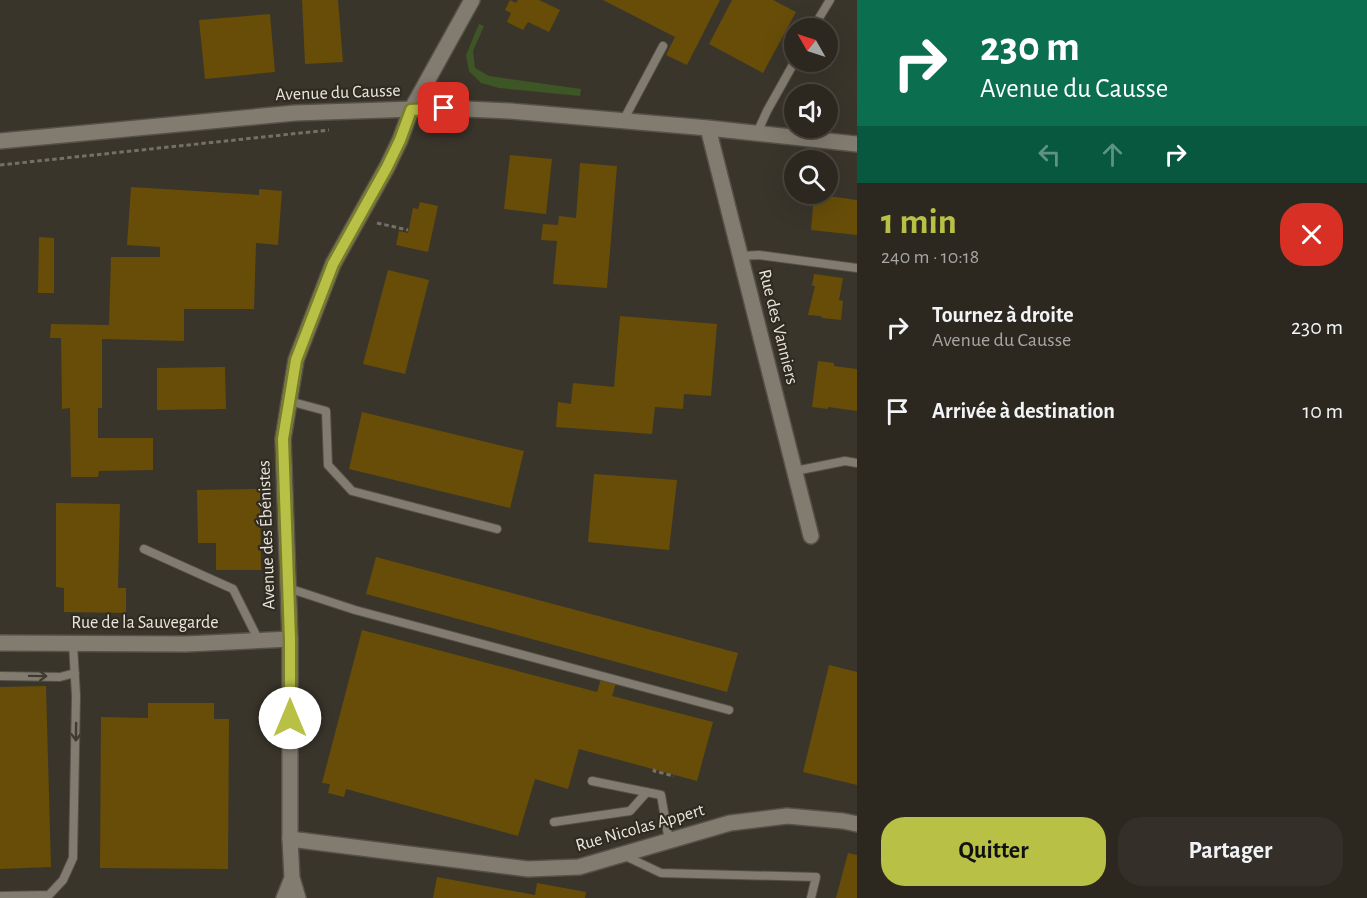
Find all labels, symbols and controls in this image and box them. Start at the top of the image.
north arrow [784,18,838,72]
map controls [784,18,838,204]
icon: right [881,24,959,102]
text: 230 m [980,26,1080,68]
text: Avenue du Causse [980,75,1168,102]
street label: Avenue du Causse [275,82,401,104]
pin [418,82,469,133]
button: sound [784,84,838,138]
icon: arrive [427,91,460,124]
icon: left [1033,138,1066,171]
icon: ahead [1096,138,1129,171]
icon: right [1159,138,1192,171]
button: search [784,150,838,204]
button: close [1280,203,1343,266]
text: 1 min [881,204,957,240]
text: 240 m · 10:18 [881,247,979,267]
street label: Rue des Vanniers [755,267,801,387]
text: Tournez à droite [932,304,1074,326]
icon: right [881,311,914,344]
text: 230 m [1291,316,1343,338]
text: Avenue du Causse [932,330,1071,350]
icon: arrive [881,395,914,428]
text: Arrivée à destination [932,400,1115,422]
text: 10 m [1303,400,1343,422]
street label: Avenue des Ébénistes [252,460,279,610]
street label: Rue de la Sauvegarde [71,614,219,632]
one-way arrow [27,671,47,682]
position arrow [258,686,322,750]
one-way arrow [70,721,81,741]
street label: Rue Nicolas Appert [574,801,707,855]
button: Quitter [881,817,1106,886]
button: Partager [1118,817,1343,886]

